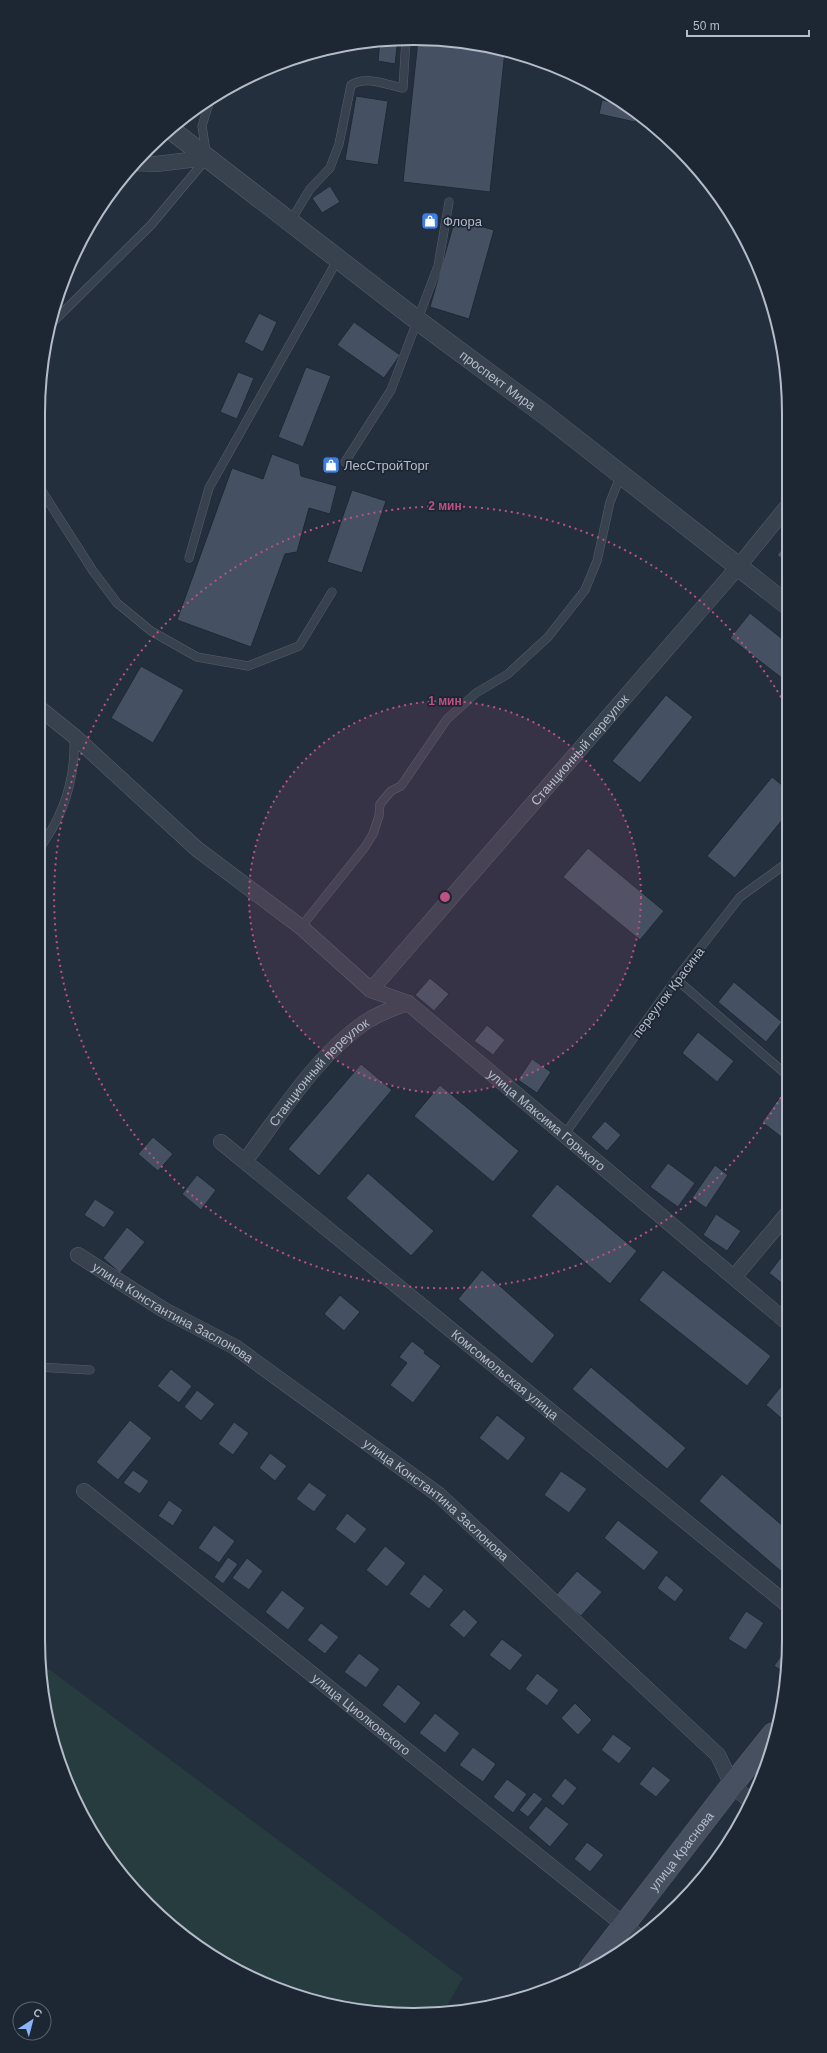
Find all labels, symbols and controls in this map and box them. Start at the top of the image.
scale bar [687,12,809,38]
text: 50 m [693,19,720,33]
shop icon: Флора [420,211,440,231]
place label: Флора [443,214,483,229]
street label: проспект Мира [457,347,539,414]
shop icon: ЛесСтройТорг [321,455,341,475]
place label: ЛесСтройТорг [344,458,430,473]
text: 2 мин [428,499,462,513]
street label: Станционный переулок [528,691,632,809]
text: 1 мин [428,694,462,708]
centre of rings [438,890,452,904]
street label: переулок Красина [630,944,708,1040]
street label: Станционный переулок [266,1015,372,1129]
street label: улица Максима Горького [484,1066,608,1174]
street label: улица Константина Заслонова [90,1259,257,1366]
street label: Комсомольская улица [448,1326,562,1423]
street label: улица Константина Заслонова [360,1436,512,1565]
street label: улица Циолковского [309,1670,413,1758]
street label: улица Краснова [646,1808,717,1894]
north arrow [12,2001,52,2041]
text: С [31,2006,45,2020]

